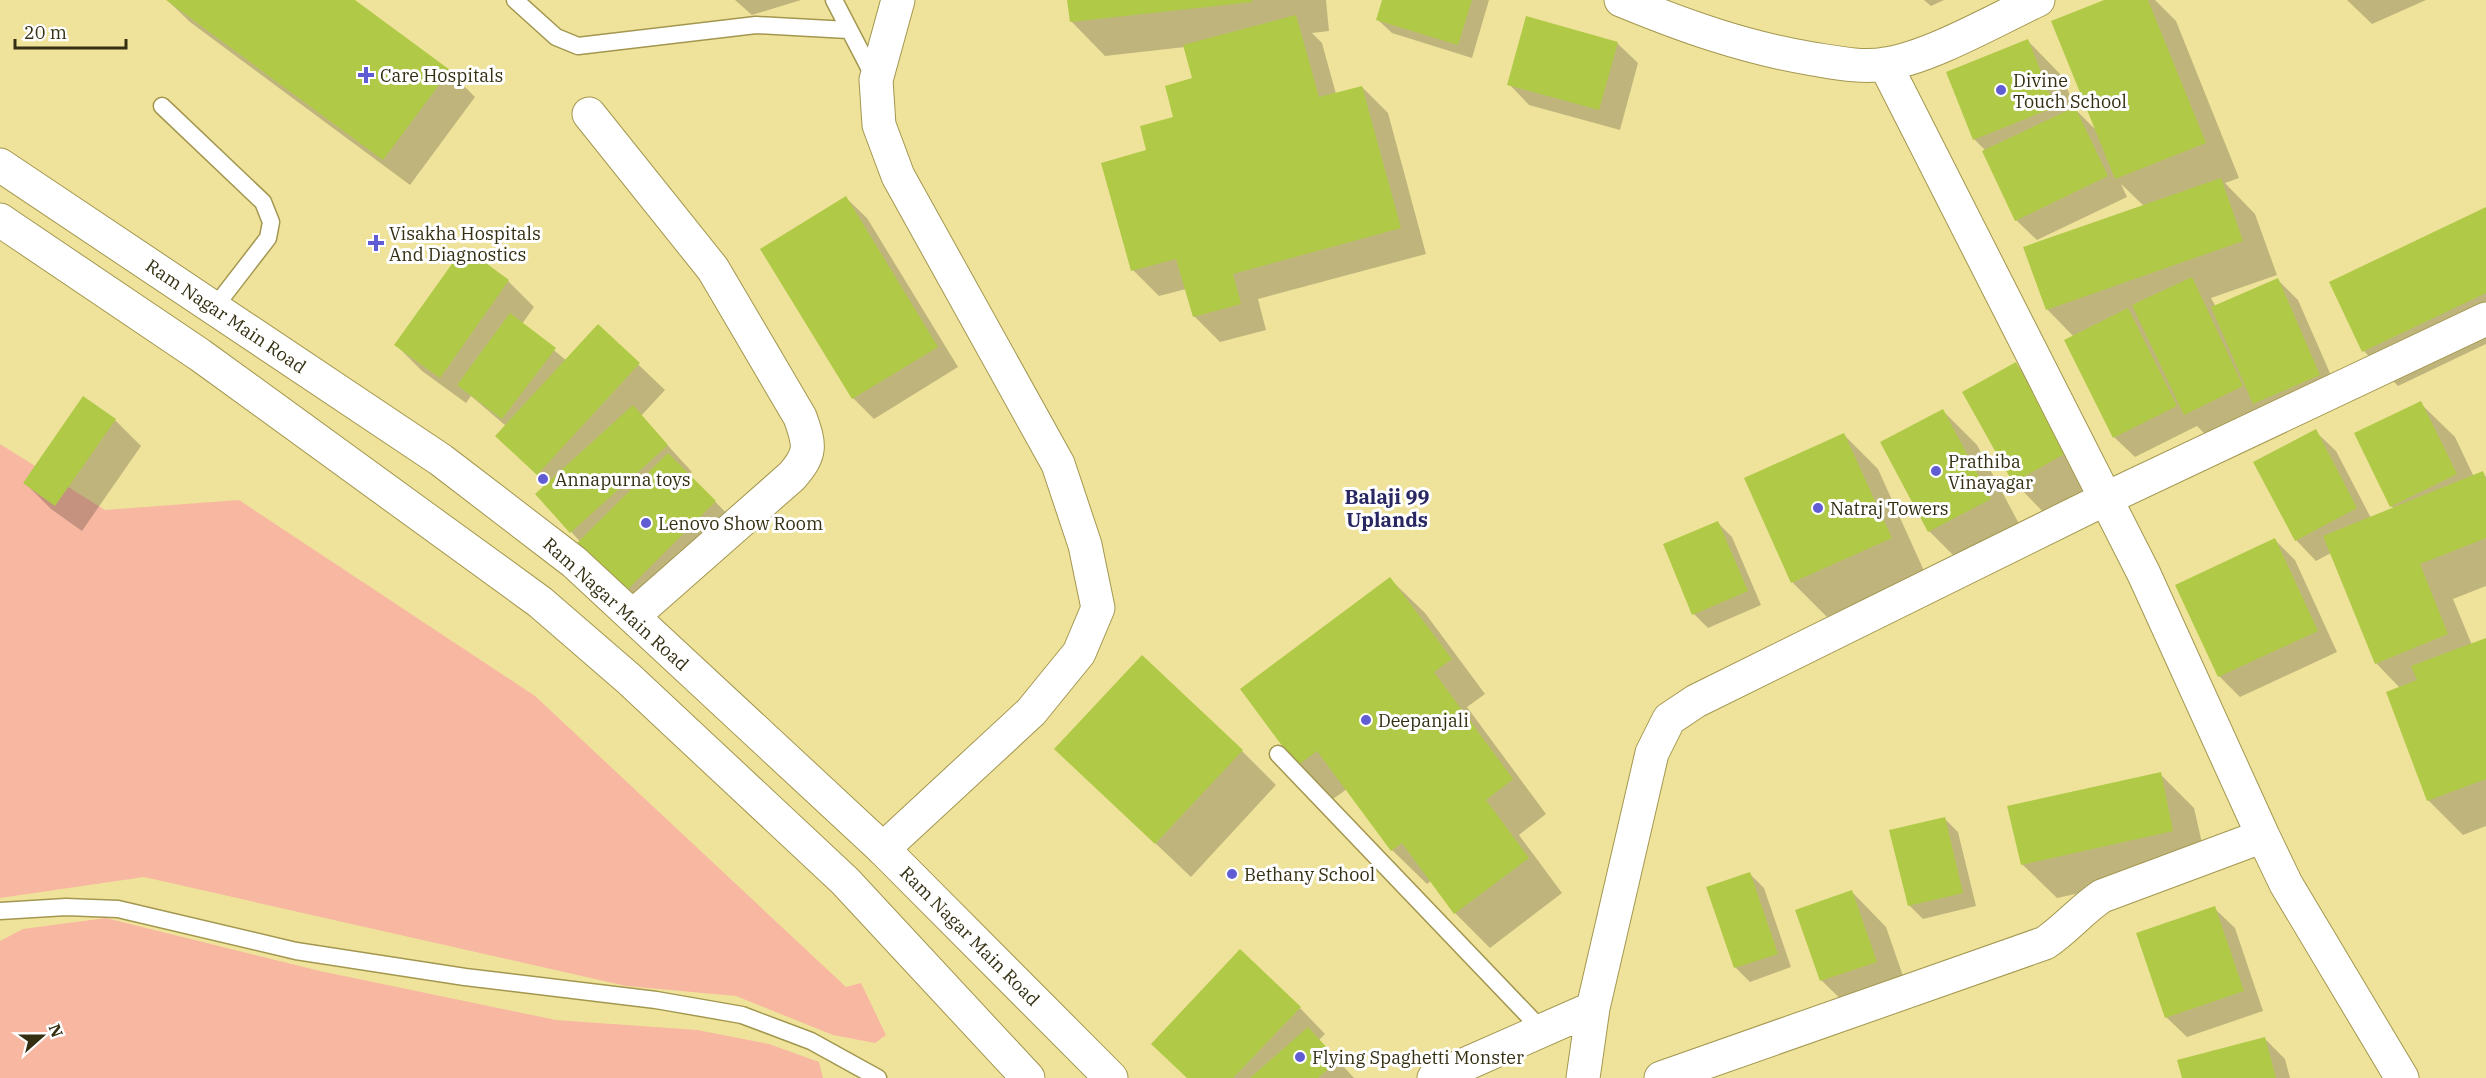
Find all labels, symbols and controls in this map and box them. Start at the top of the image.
scale bar [15,12,126,50]
text: 20 m [24,21,67,44]
place label: Care Hospitals [380,64,503,87]
marker: Care Hospitals [357,66,375,84]
place label: Divine Touch School [2013,69,2127,113]
marker: Divine Touch School [1994,83,2008,97]
place label: Visakha Hospitals And Diagnostics [389,222,541,266]
marker: Visakha Hospitals And Diagnostics [367,234,385,252]
street label: Ram Nagar Main Road [141,254,311,378]
place label: Prathiba Vinayagar [1948,450,2033,494]
marker: Prathiba Vinayagar [1929,464,1943,478]
place label: Annapurna toys [555,468,691,491]
marker: Annapurna toys [536,472,550,486]
district label: Balaji 99 Uplands [1344,483,1430,533]
place label: Natraj Towers [1830,497,1949,520]
marker: Natraj Towers [1811,501,1825,515]
place label: Lenovo Show Room [658,512,823,535]
marker: Lenovo Show Room [639,516,653,530]
street label: Ram Nagar Main Road [538,532,694,676]
place label: Deepanjali [1378,709,1469,732]
marker: Deepanjali [1359,713,1373,727]
street label: Ram Nagar Main Road [895,861,1045,1011]
place label: Bethany School [1244,863,1375,886]
marker: Bethany School [1225,867,1239,881]
north arrow [12,1006,72,1066]
text: N [44,1021,68,1040]
place label: Flying Spaghetti Monster [1312,1046,1524,1069]
marker: Flying Spaghetti Monster [1293,1050,1307,1064]

